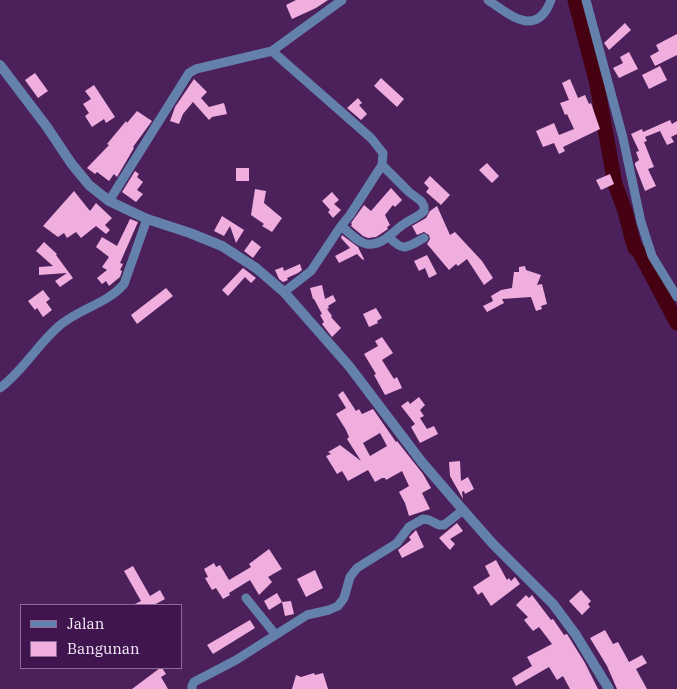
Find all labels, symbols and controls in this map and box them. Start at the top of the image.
legend [20,604,182,669]
text: Jalan [67,614,104,633]
text: Bangunan [67,639,140,658]

